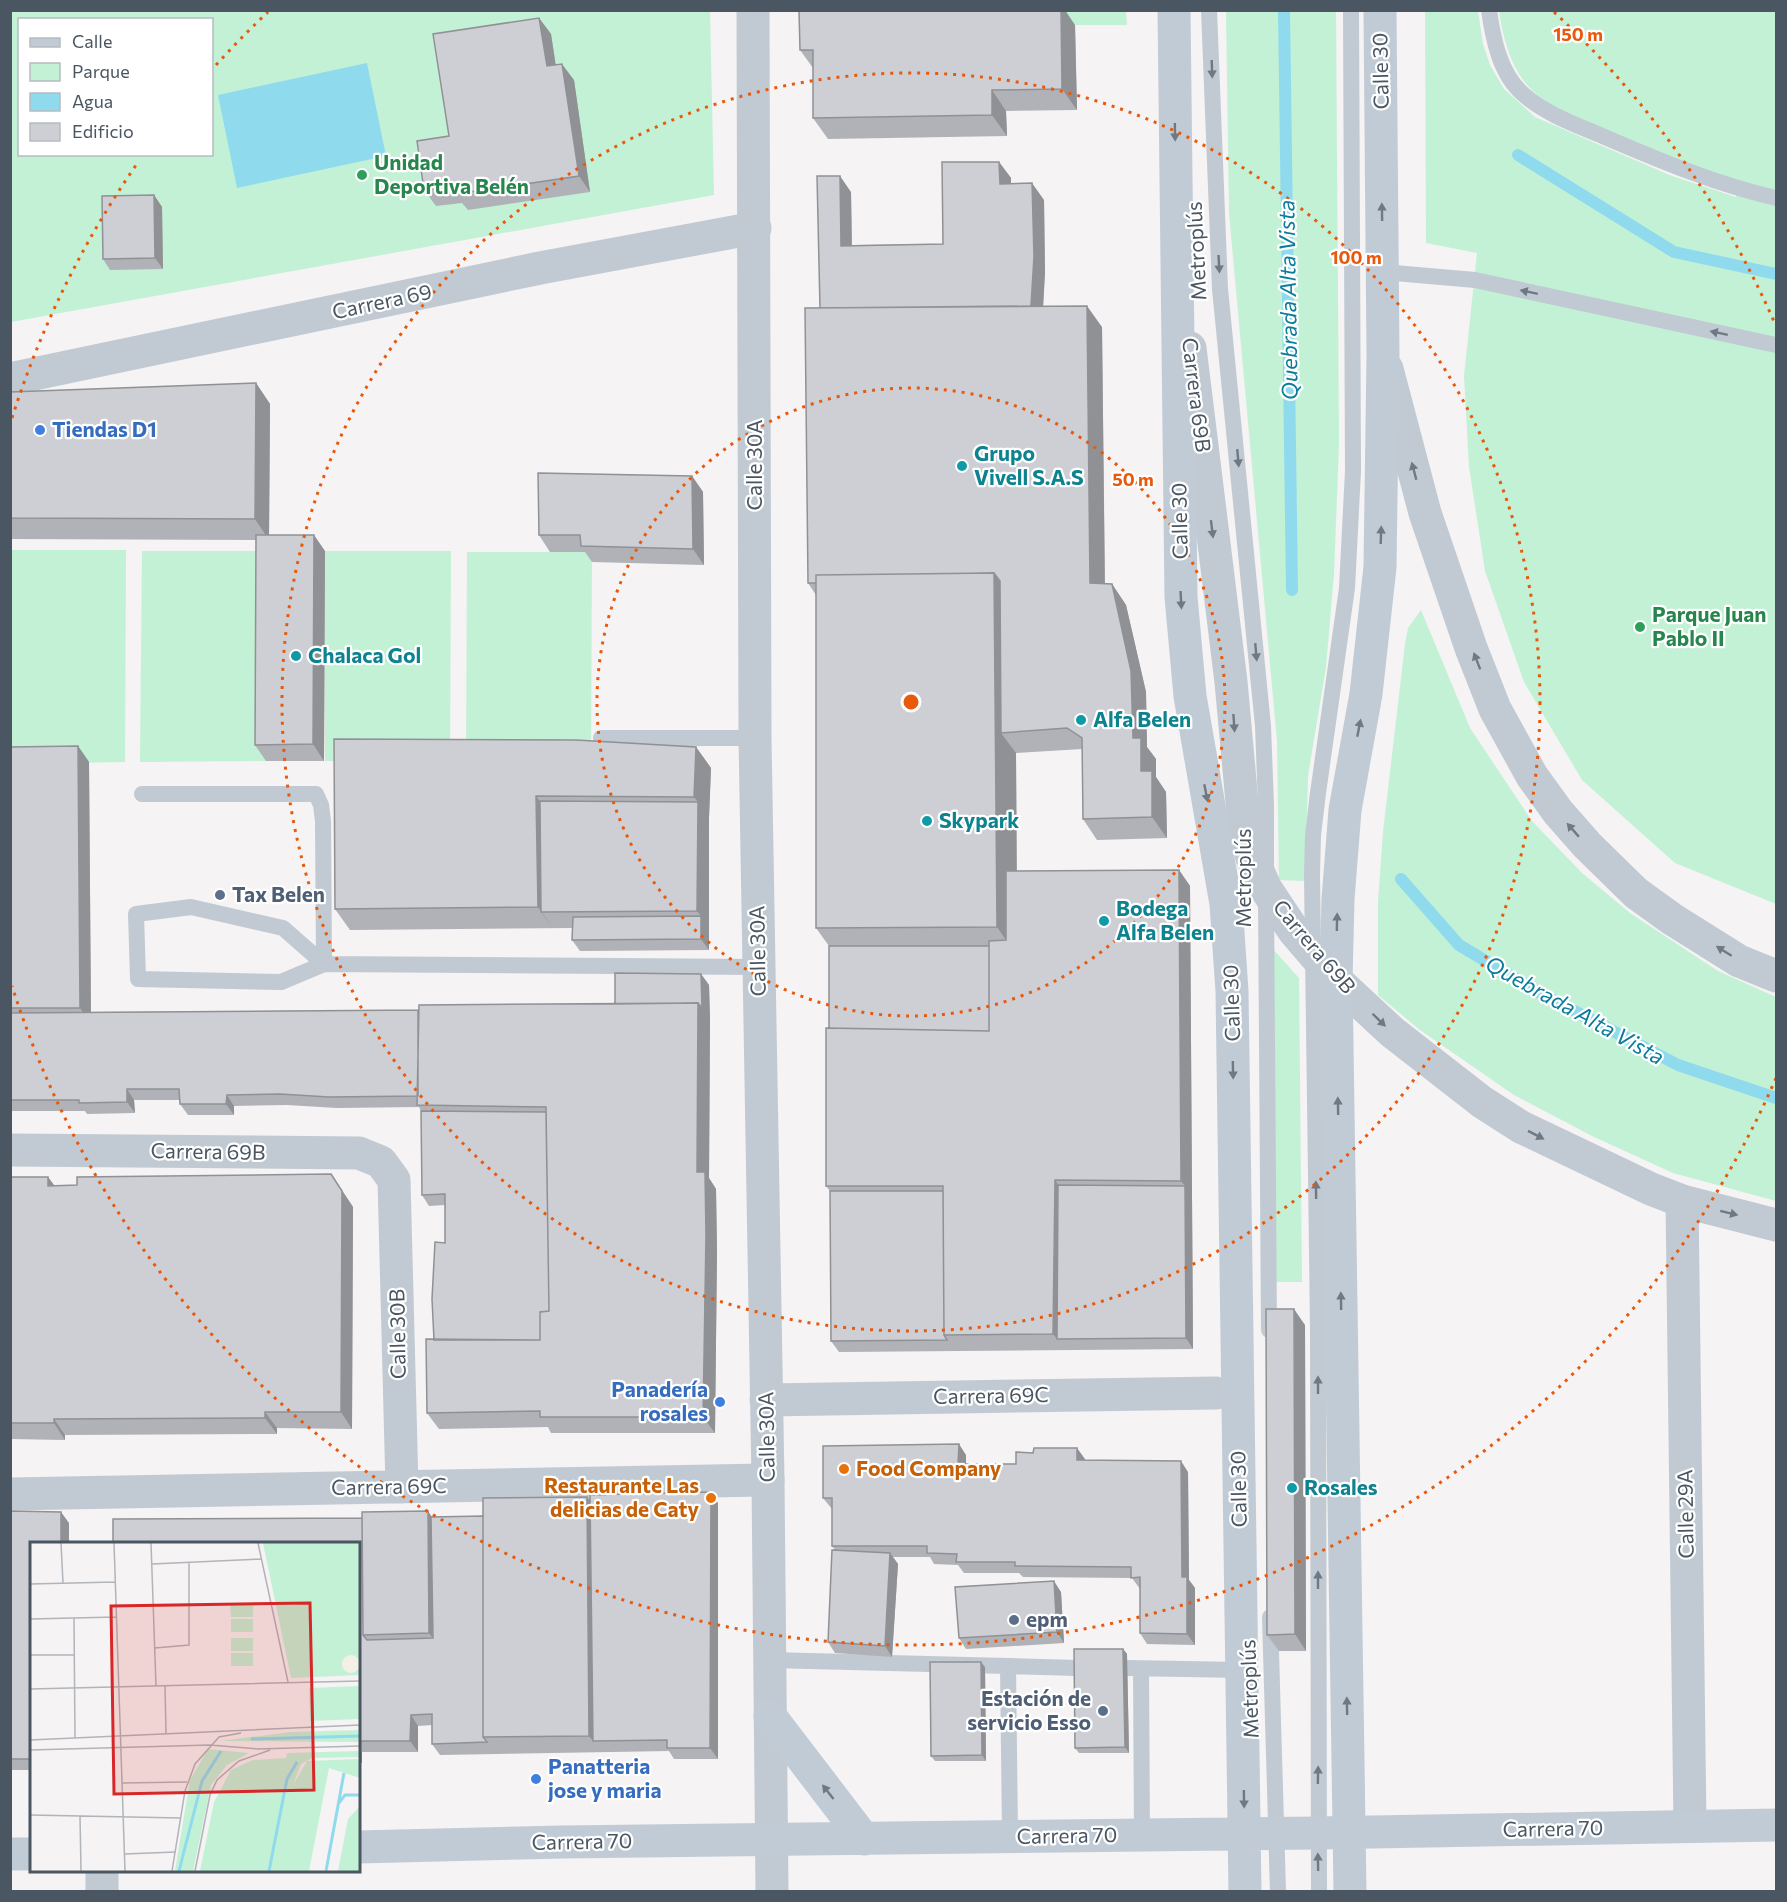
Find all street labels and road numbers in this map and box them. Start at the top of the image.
street label: Calle 30 [1366,32,1393,110]
street label: Metroplús [1180,201,1211,301]
street label: Carrera 69 [330,278,434,323]
street label: Carrera 69B [1178,336,1217,453]
street label: Calle 30A [741,420,766,510]
street label: Calle 30 [1165,482,1192,560]
street label: Metroplús [1230,828,1255,928]
street label: Carrera 69B [1269,894,1362,998]
street label: Calle 30A [743,905,770,997]
street label: Calle 30 [1217,964,1244,1042]
street label: Carrera 69B [150,1137,266,1164]
street label: Calle 30B [383,1289,410,1379]
street label: Carrera 69C [933,1381,1049,1408]
street label: Calle 30A [752,1391,779,1483]
street label: Calle 30 [1224,1450,1251,1528]
street label: Calle 29A [1671,1469,1698,1559]
street label: Carrera 69C [331,1472,447,1499]
street label: Metroplús [1234,1639,1263,1739]
street label: Carrera 70 [1502,1814,1604,1841]
street label: Carrera 70 [1016,1821,1118,1848]
street label: Carrera 70 [531,1827,633,1854]

